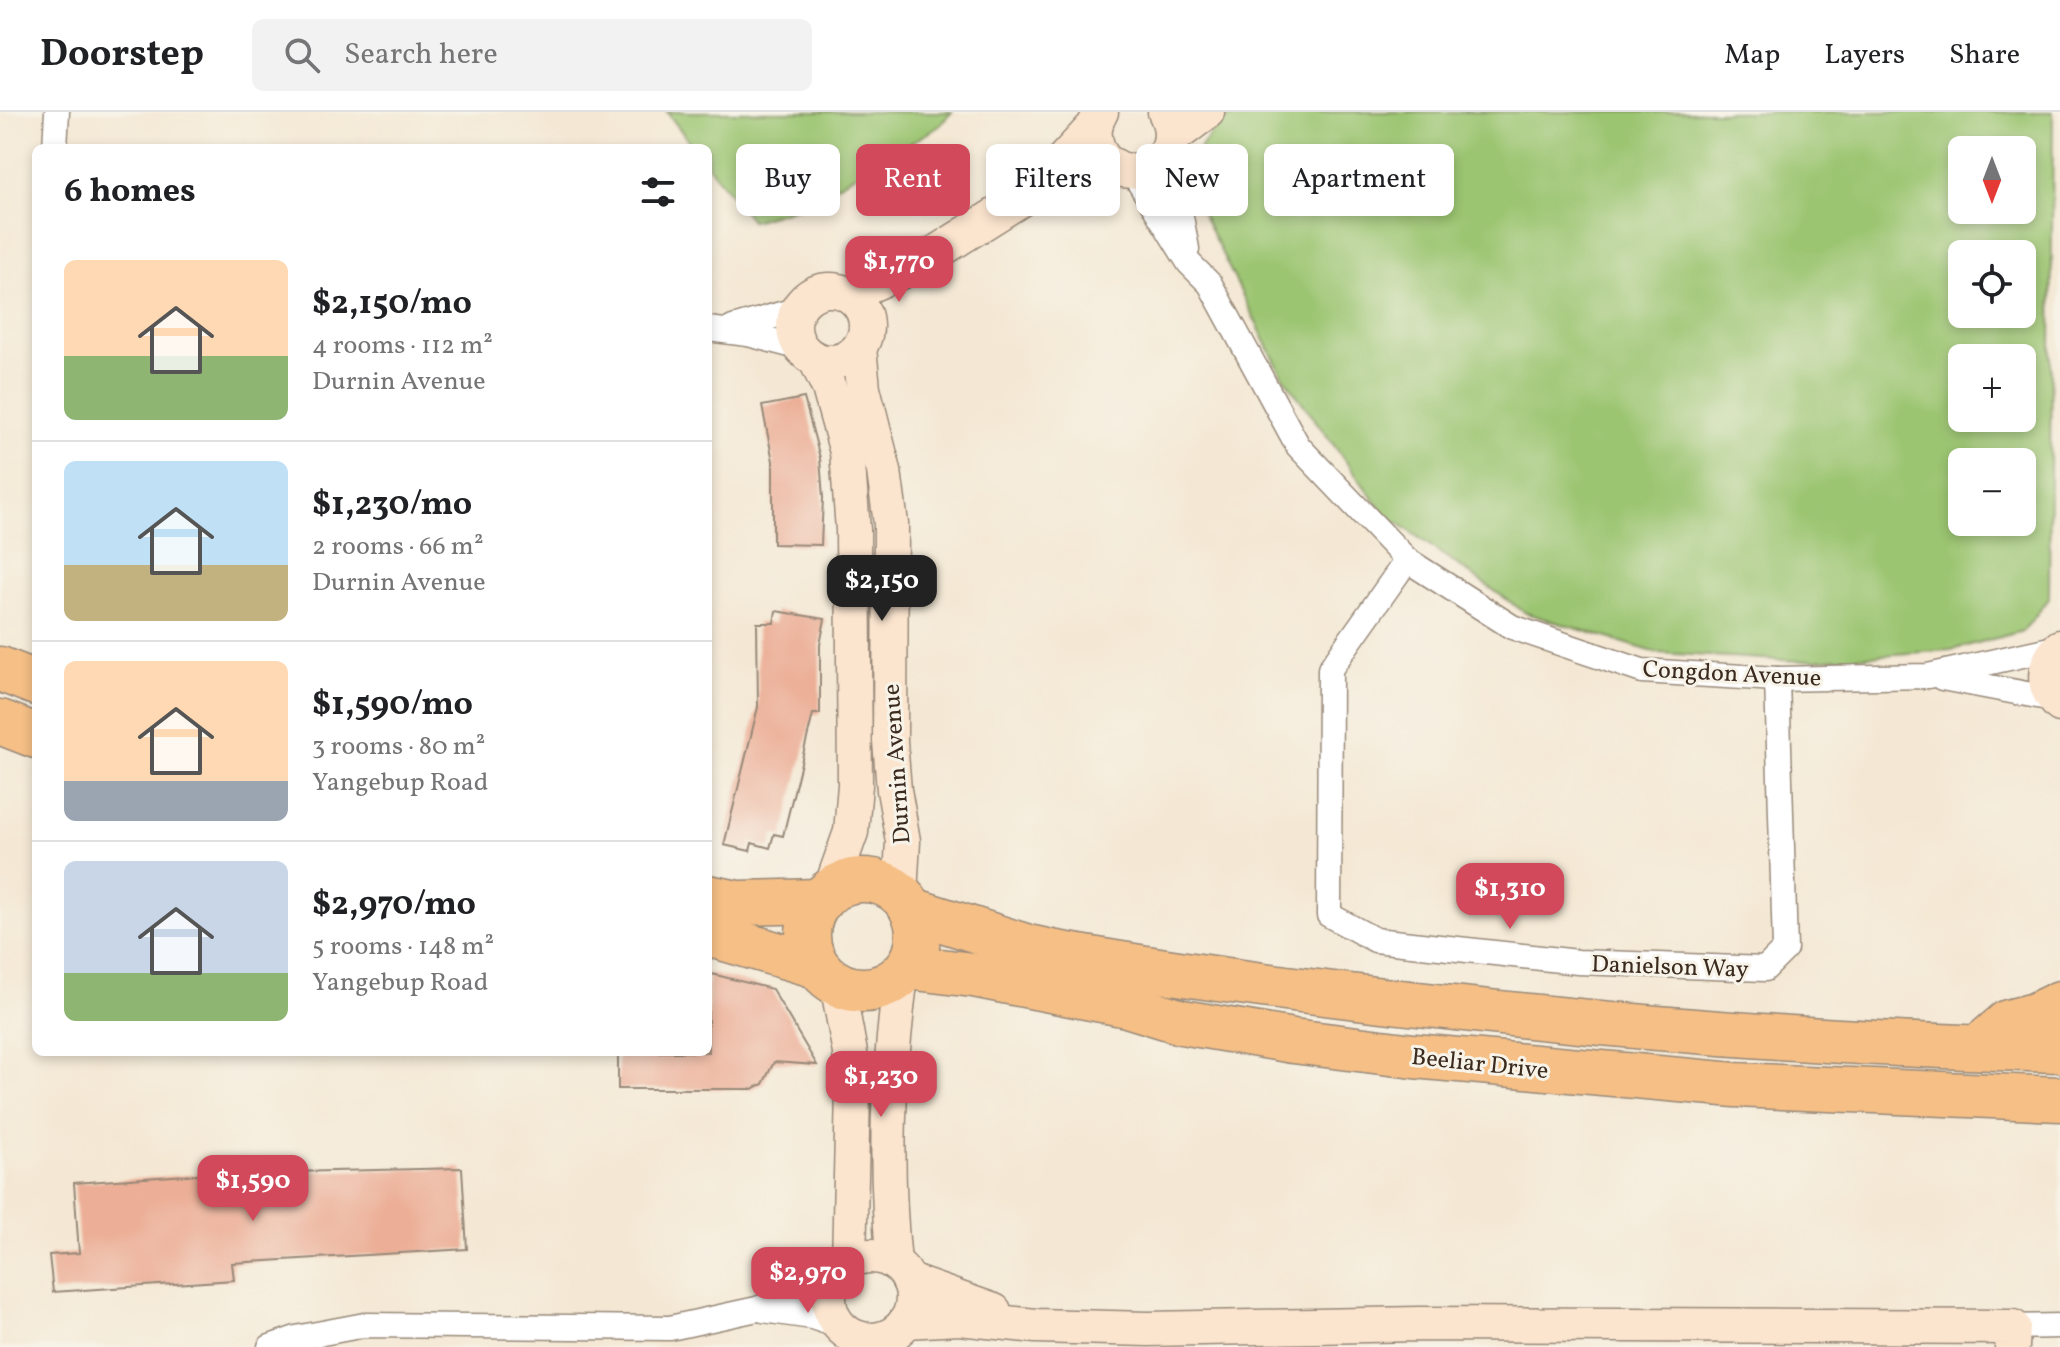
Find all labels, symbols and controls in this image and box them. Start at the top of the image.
search box [252,19,812,91]
text: Doorstep [40,29,204,82]
icon: search [280,33,324,77]
text: Search here [344,34,498,76]
text: Map [1724,36,1780,75]
text: Layers [1824,36,1905,75]
text: Share [1949,36,2020,75]
north arrow [1948,136,2036,224]
map controls [1948,136,2036,536]
chip: Buy [736,144,840,216]
chip: Rent [856,144,970,216]
chip: Filters [986,144,1120,216]
chip: New [1136,144,1248,216]
chip: Apartment [1264,144,1454,216]
text: 6 homes [64,169,196,216]
icon: filters [636,170,680,214]
pin: $1,770 [834,236,964,304]
button: locate [1948,240,2036,328]
text: $1,770 [863,244,935,280]
text: $2,150/mo [312,281,472,328]
icon: home [128,292,224,388]
text: 4 rooms · 112 m² [312,328,493,364]
button: + [1948,344,2036,432]
text: Durnin Avenue [312,364,486,400]
button: − [1948,448,2036,536]
text: $1,230/mo [312,482,472,529]
icon: home [128,493,224,589]
text: 2 rooms · 66 m² [312,529,484,565]
pin: $2,150 [817,555,947,623]
text: $2,150 [845,563,919,599]
text: Durnin Avenue [312,565,486,601]
street label: Congdon Avenue [1642,653,1822,697]
text: $1,590/mo [312,682,473,729]
street label: Durnin Avenue [875,683,921,845]
icon: home [128,693,224,789]
text: 3 rooms · 80 m² [312,729,485,765]
text: Yangebup Road [312,765,488,801]
pin: $1,310 [1445,863,1575,931]
text: $1,310 [1474,871,1546,907]
text: $2,970/mo [312,882,476,929]
icon: home [128,893,224,989]
text: 5 rooms · 148 m² [312,929,494,965]
street label: Danielson Way [1591,948,1749,988]
text: Yangebup Road [312,965,488,1001]
street label: Beeliar Drive [1410,1041,1550,1089]
pin: $1,230 [816,1051,946,1119]
text: $1,230 [844,1059,918,1095]
pin: $1,590 [188,1155,318,1223]
text: $1,590 [215,1163,291,1199]
pin: $2,970 [743,1247,873,1315]
text: $2,970 [769,1255,847,1291]

